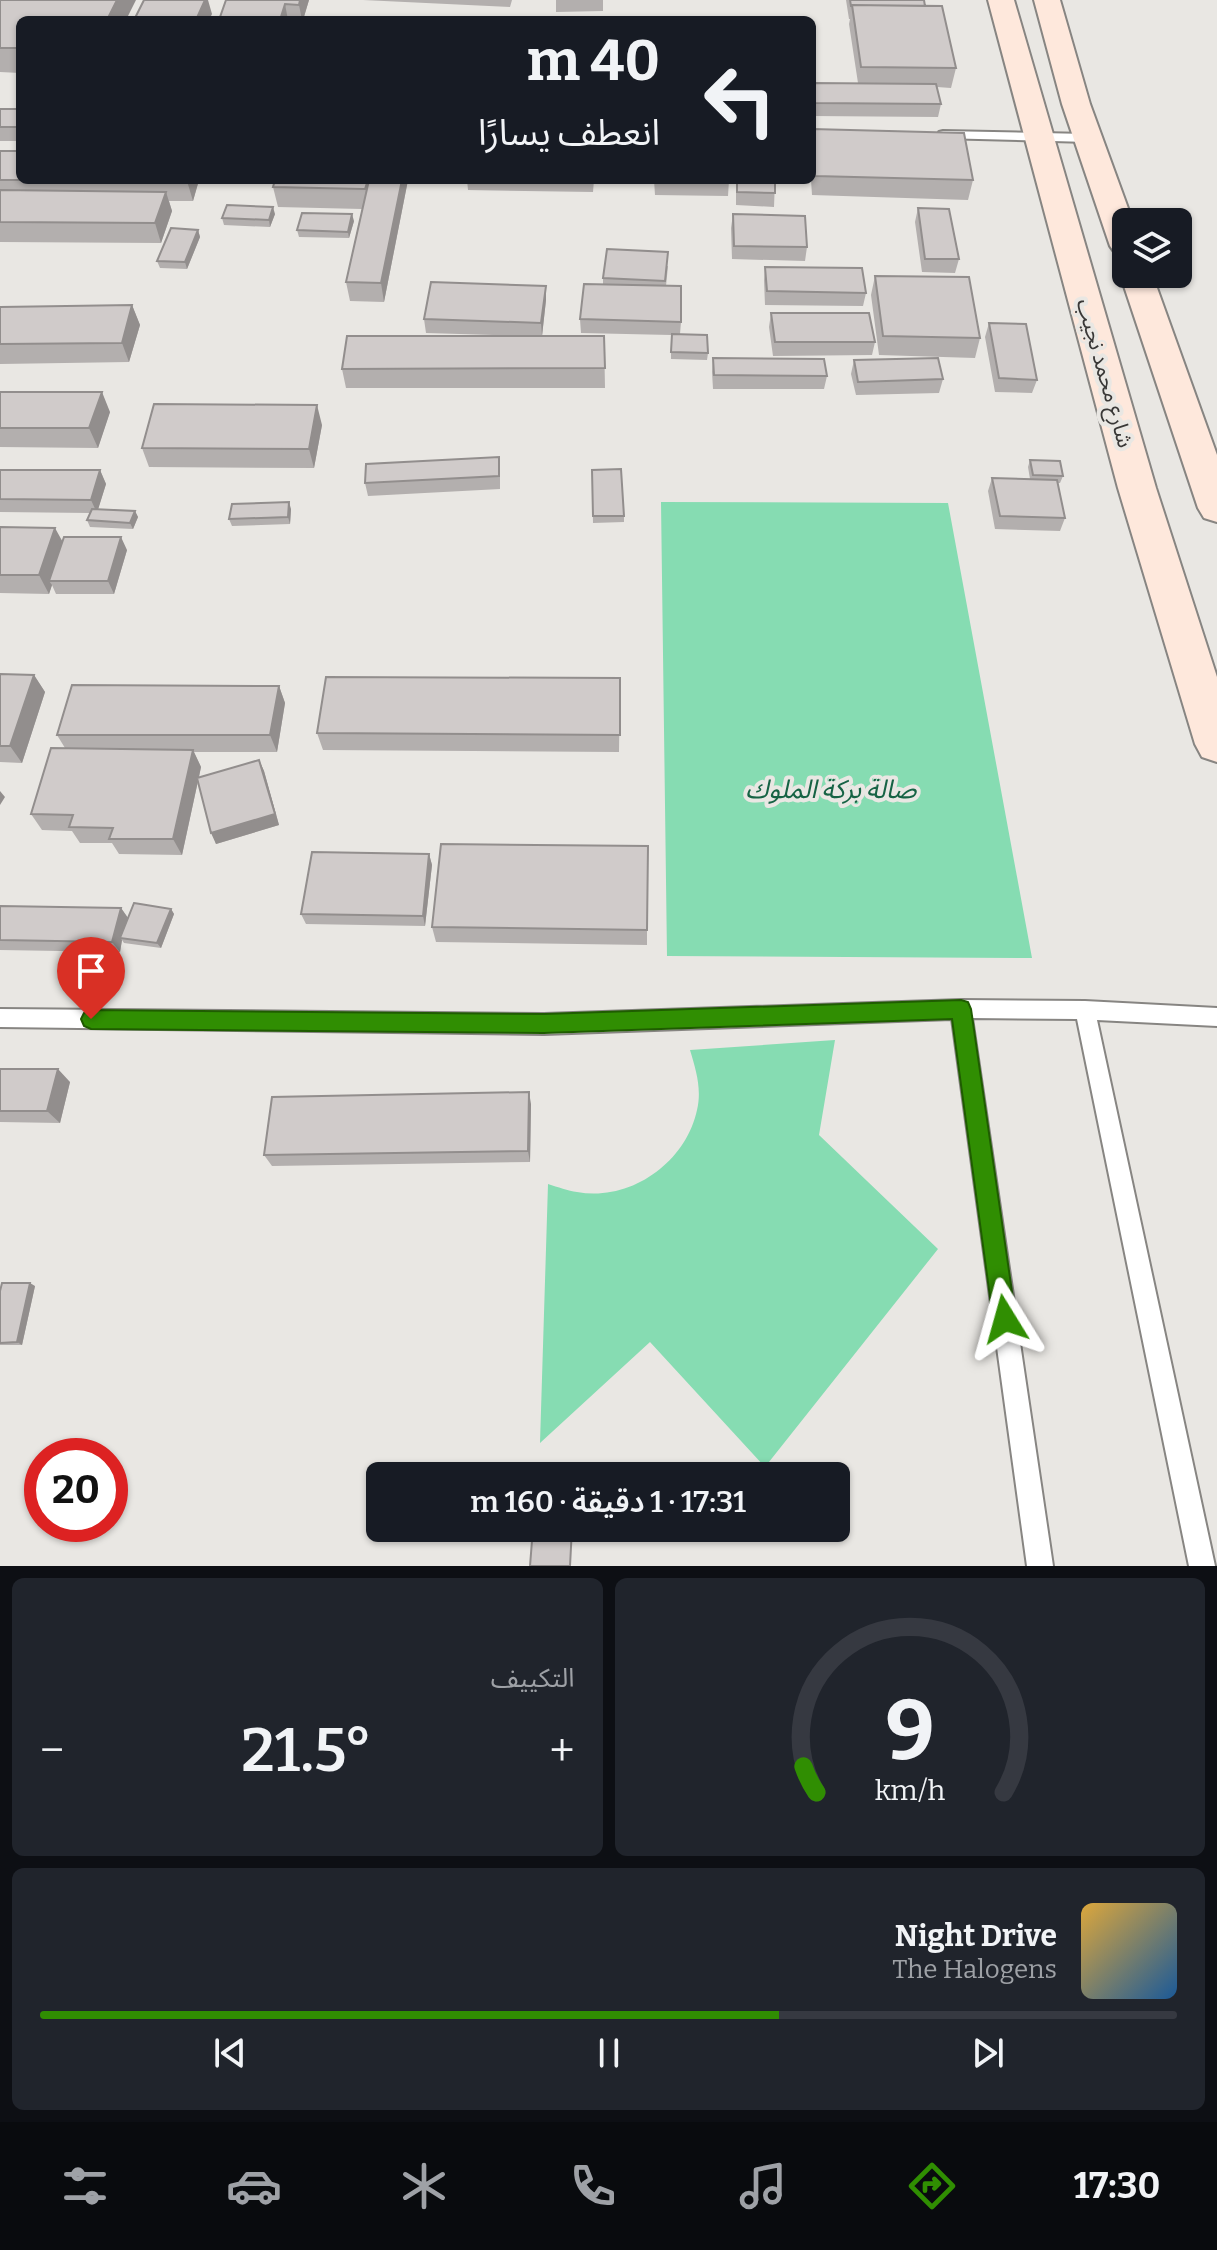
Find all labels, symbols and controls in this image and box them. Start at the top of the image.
text: 40 m [527,28,660,95]
icon: left [688,48,792,152]
text: انعطف يسارًا [478,111,660,155]
map controls [1112,208,1192,288]
button: layers [1112,208,1192,288]
street label: شارع محمد نجيب [1068,295,1139,451]
park label: صالة بركة الملوك [745,774,917,805]
pin [57,937,125,1019]
icon: arrive [69,949,113,993]
position arrow [963,1277,1047,1361]
speed limit sign: 20 [24,1438,128,1542]
text: 17:31 · 1 دقيقة · 160 m [470,1484,746,1520]
text: التكييف [491,1663,575,1694]
text: 9 [885,1681,934,1781]
text: 21.5° [241,1715,372,1787]
text: − [40,1724,64,1777]
text: + [549,1724,575,1777]
text: km/h [874,1773,945,1808]
text: Night Drive [895,1918,1057,1954]
text: The Halogens [892,1954,1057,1985]
icon: previous [208,2031,252,2075]
icon: pause [587,2031,631,2075]
icon: next [966,2031,1010,2075]
icon: filters [57,2158,113,2214]
icon: car [226,2158,282,2214]
icon: climate [396,2158,452,2214]
icon: phone [565,2158,621,2214]
icon: music [735,2158,791,2214]
icon: directions [904,2158,960,2214]
text: 17:30 [1074,2164,1160,2208]

